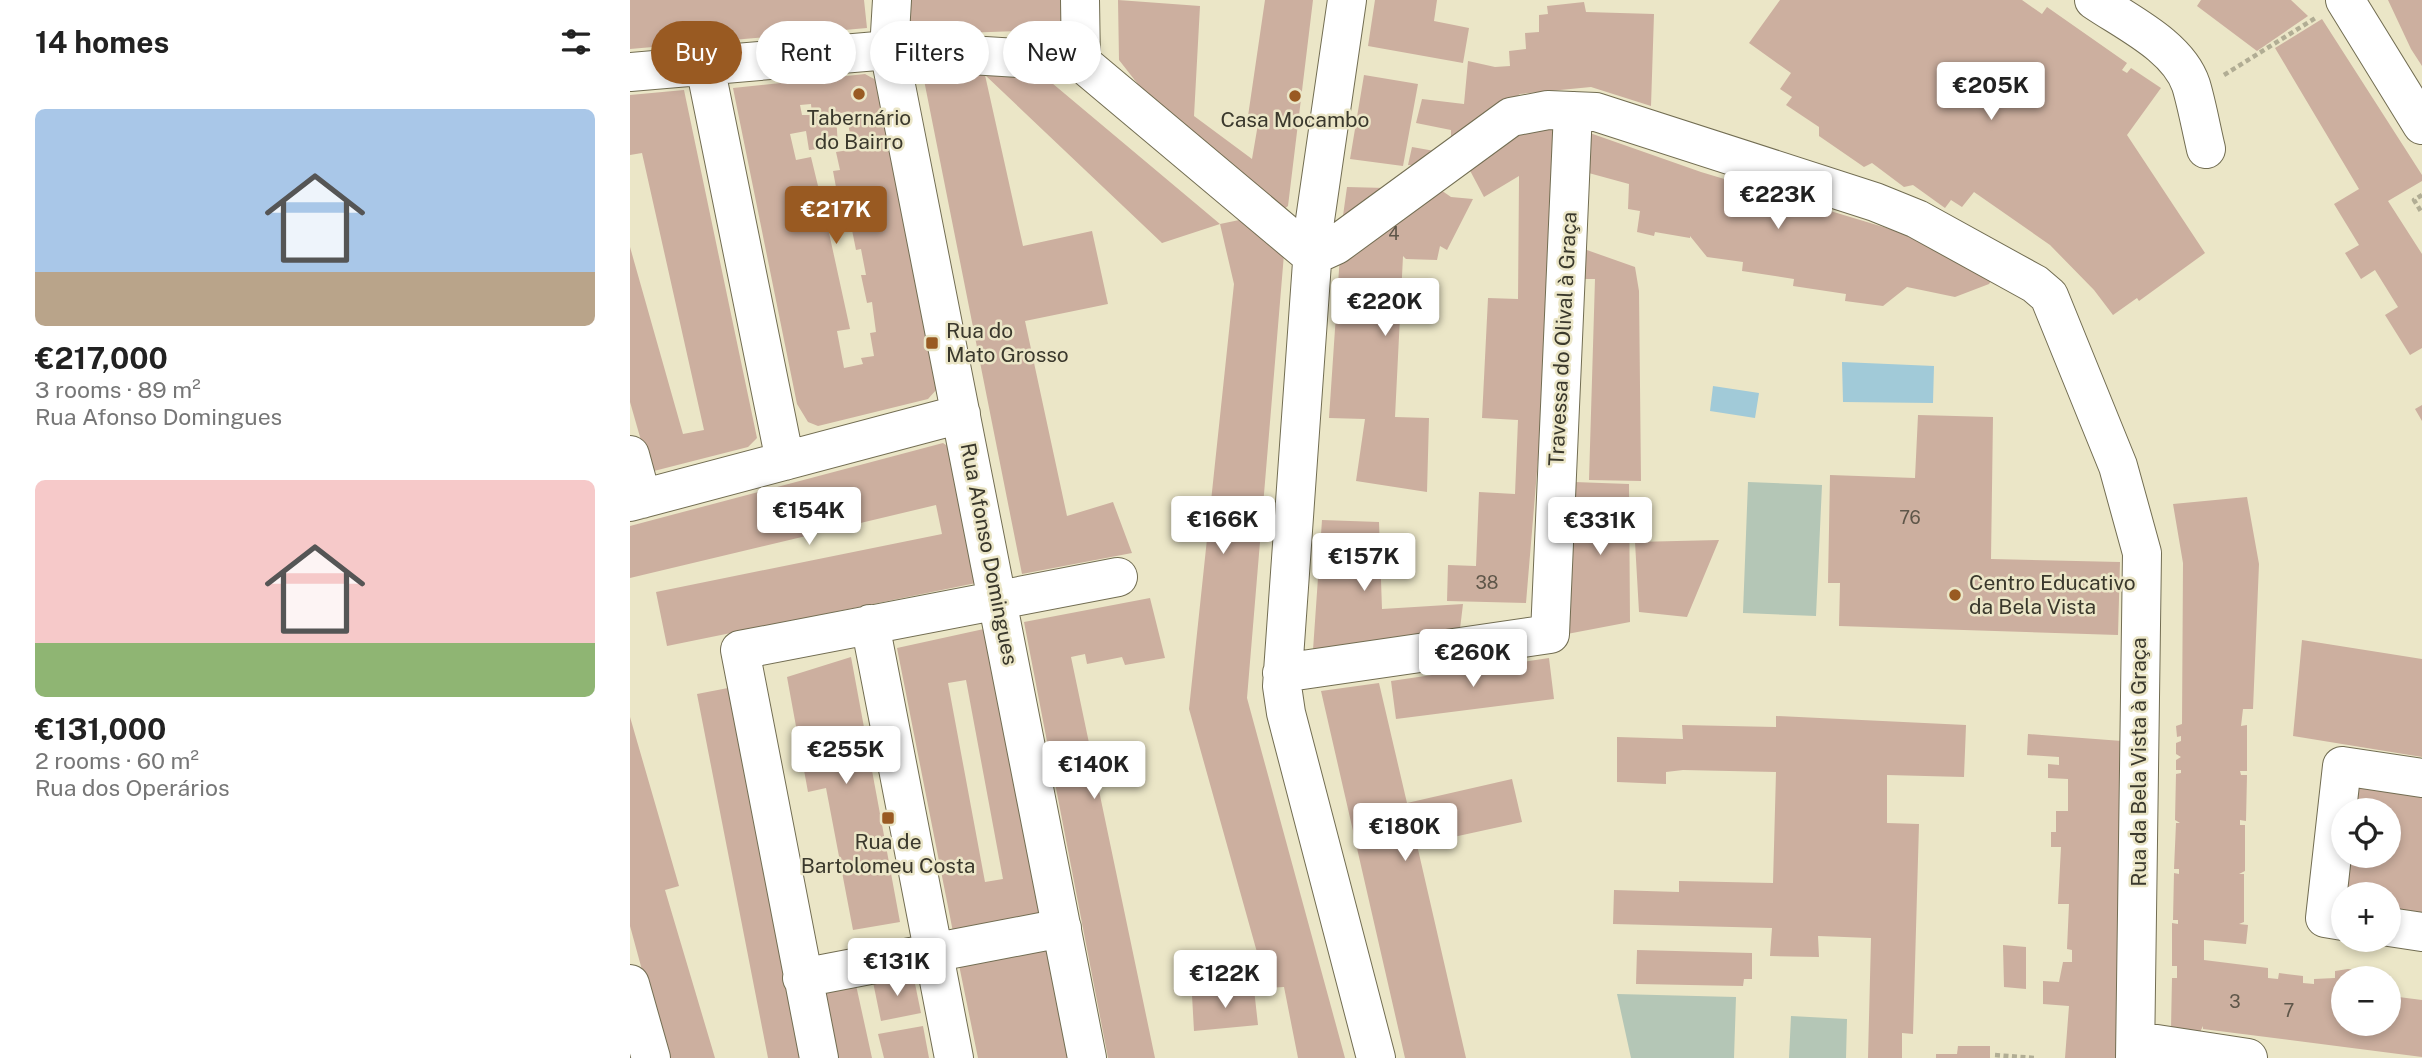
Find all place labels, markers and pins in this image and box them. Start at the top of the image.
pin: €205K [1942,62,2040,122]
marker: Tabernário do Bairro [851,86,867,102]
marker: Casa Mocambo [1287,88,1303,104]
place label: Tabernário do Bairro [807,105,911,154]
place label: Casa Mocambo [1221,107,1369,132]
pin: €223K [1729,172,1827,231]
pin: €217K [787,187,885,246]
pin: €220K [1336,278,1434,338]
place label: Rua do Mato Grosso [946,318,1069,367]
marker: Rua do Mato Grosso [924,335,940,351]
pin: €154K [760,488,858,547]
pin: €166K [1174,496,1272,556]
pin: €331K [1551,498,1649,557]
pin: €157K [1315,534,1413,593]
place label: Centro Educativo da Bela Vista [1969,570,2136,619]
marker: Centro Educativo da Bela Vista [1947,587,1963,603]
pin: €260K [1424,630,1522,689]
pin: €255K [797,726,895,786]
pin: €140K [1045,742,1143,801]
pin: €180K [1356,804,1454,863]
marker: Rua de Bartolomeu Costa [880,810,896,826]
place label: Rua de Bartolomeu Costa [801,829,975,878]
pin: €131K [848,939,946,998]
pin: €122K [1176,950,1274,1010]

